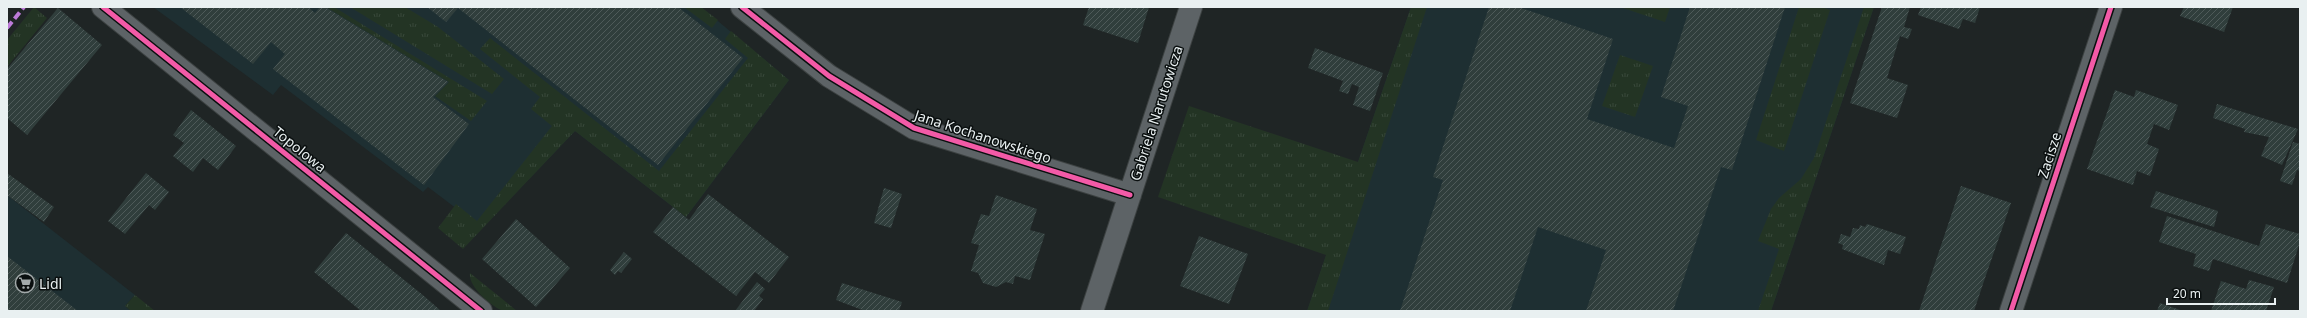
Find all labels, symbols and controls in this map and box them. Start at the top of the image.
street label: Gabriela Narutowicza [1125,43,1187,183]
street label: Jana Kochanowskiego [910,104,1054,167]
street label: Topolowa [270,122,330,176]
street label: Zacisze [2033,129,2065,180]
supermarket icon: Lidl [14,272,36,294]
place label: Lidl [39,274,62,293]
scale bar [2167,280,2275,306]
text: 20 m [2173,285,2201,302]

